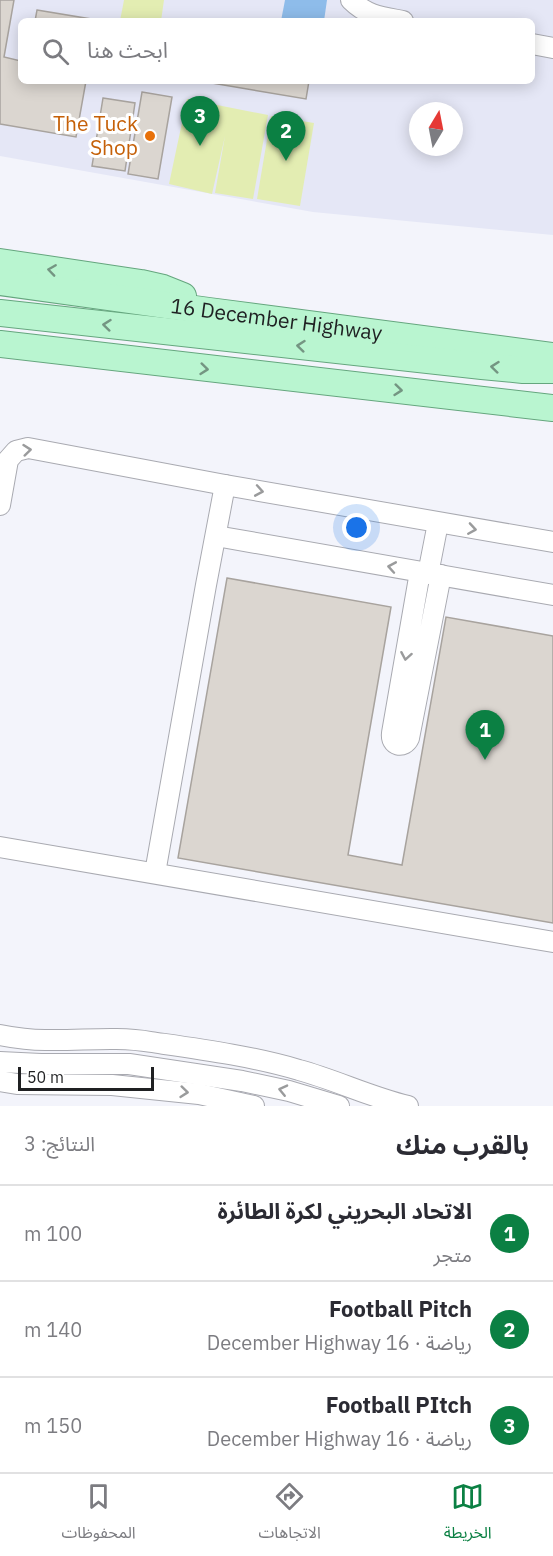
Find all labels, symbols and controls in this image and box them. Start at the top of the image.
search box [18,18,535,84]
icon: search [39,35,72,68]
text: ابحث هنا [87,35,168,64]
pin: 3 [180,96,220,146]
north arrow [409,102,463,156]
place label: The Tuck Shop [53,109,138,161]
pin: 2 [266,112,306,161]
marker: The Tuck Shop [143,129,157,143]
one-way arrow [48,265,57,277]
street label: 16 December Highway [169,291,385,347]
one-way arrow [102,319,112,332]
one-way arrow [296,340,305,353]
one-way arrow [199,362,209,374]
one-way arrow [490,362,499,374]
one-way arrow [393,384,402,396]
one-way arrow [22,444,32,457]
one-way arrow [255,485,264,497]
your location [342,513,371,542]
one-way arrow [467,522,477,535]
one-way arrow [387,561,397,574]
one-way arrow [400,650,413,660]
pin: 1 [466,710,504,760]
scale bar [18,1064,154,1092]
text: 50 m [27,1067,64,1087]
one-way arrow [278,1084,288,1097]
one-way arrow [179,1085,188,1098]
text: بالقرب منك [396,1127,529,1161]
text: النتائج: 3 [24,1130,95,1157]
text: الاتحاد البحريني لكرة الطائرة [218,1196,472,1225]
text: 100 m [24,1220,82,1247]
text: 1 [504,1220,516,1247]
text: متجر [433,1241,472,1268]
text: Football Pitch [329,1294,472,1323]
text: 140 m [24,1316,82,1343]
text: 2 [504,1316,516,1343]
text: رياضة · 16 December Highway [207,1329,472,1356]
text: Football PItch [326,1390,472,1419]
text: 150 m [24,1412,82,1439]
text: 3 [504,1412,516,1439]
text: رياضة · 16 December Highway [207,1425,472,1452]
tab: المحفوظات [61,1480,136,1550]
tab: الاتجاهات [258,1480,321,1550]
tab: الخريطة [444,1480,492,1550]

